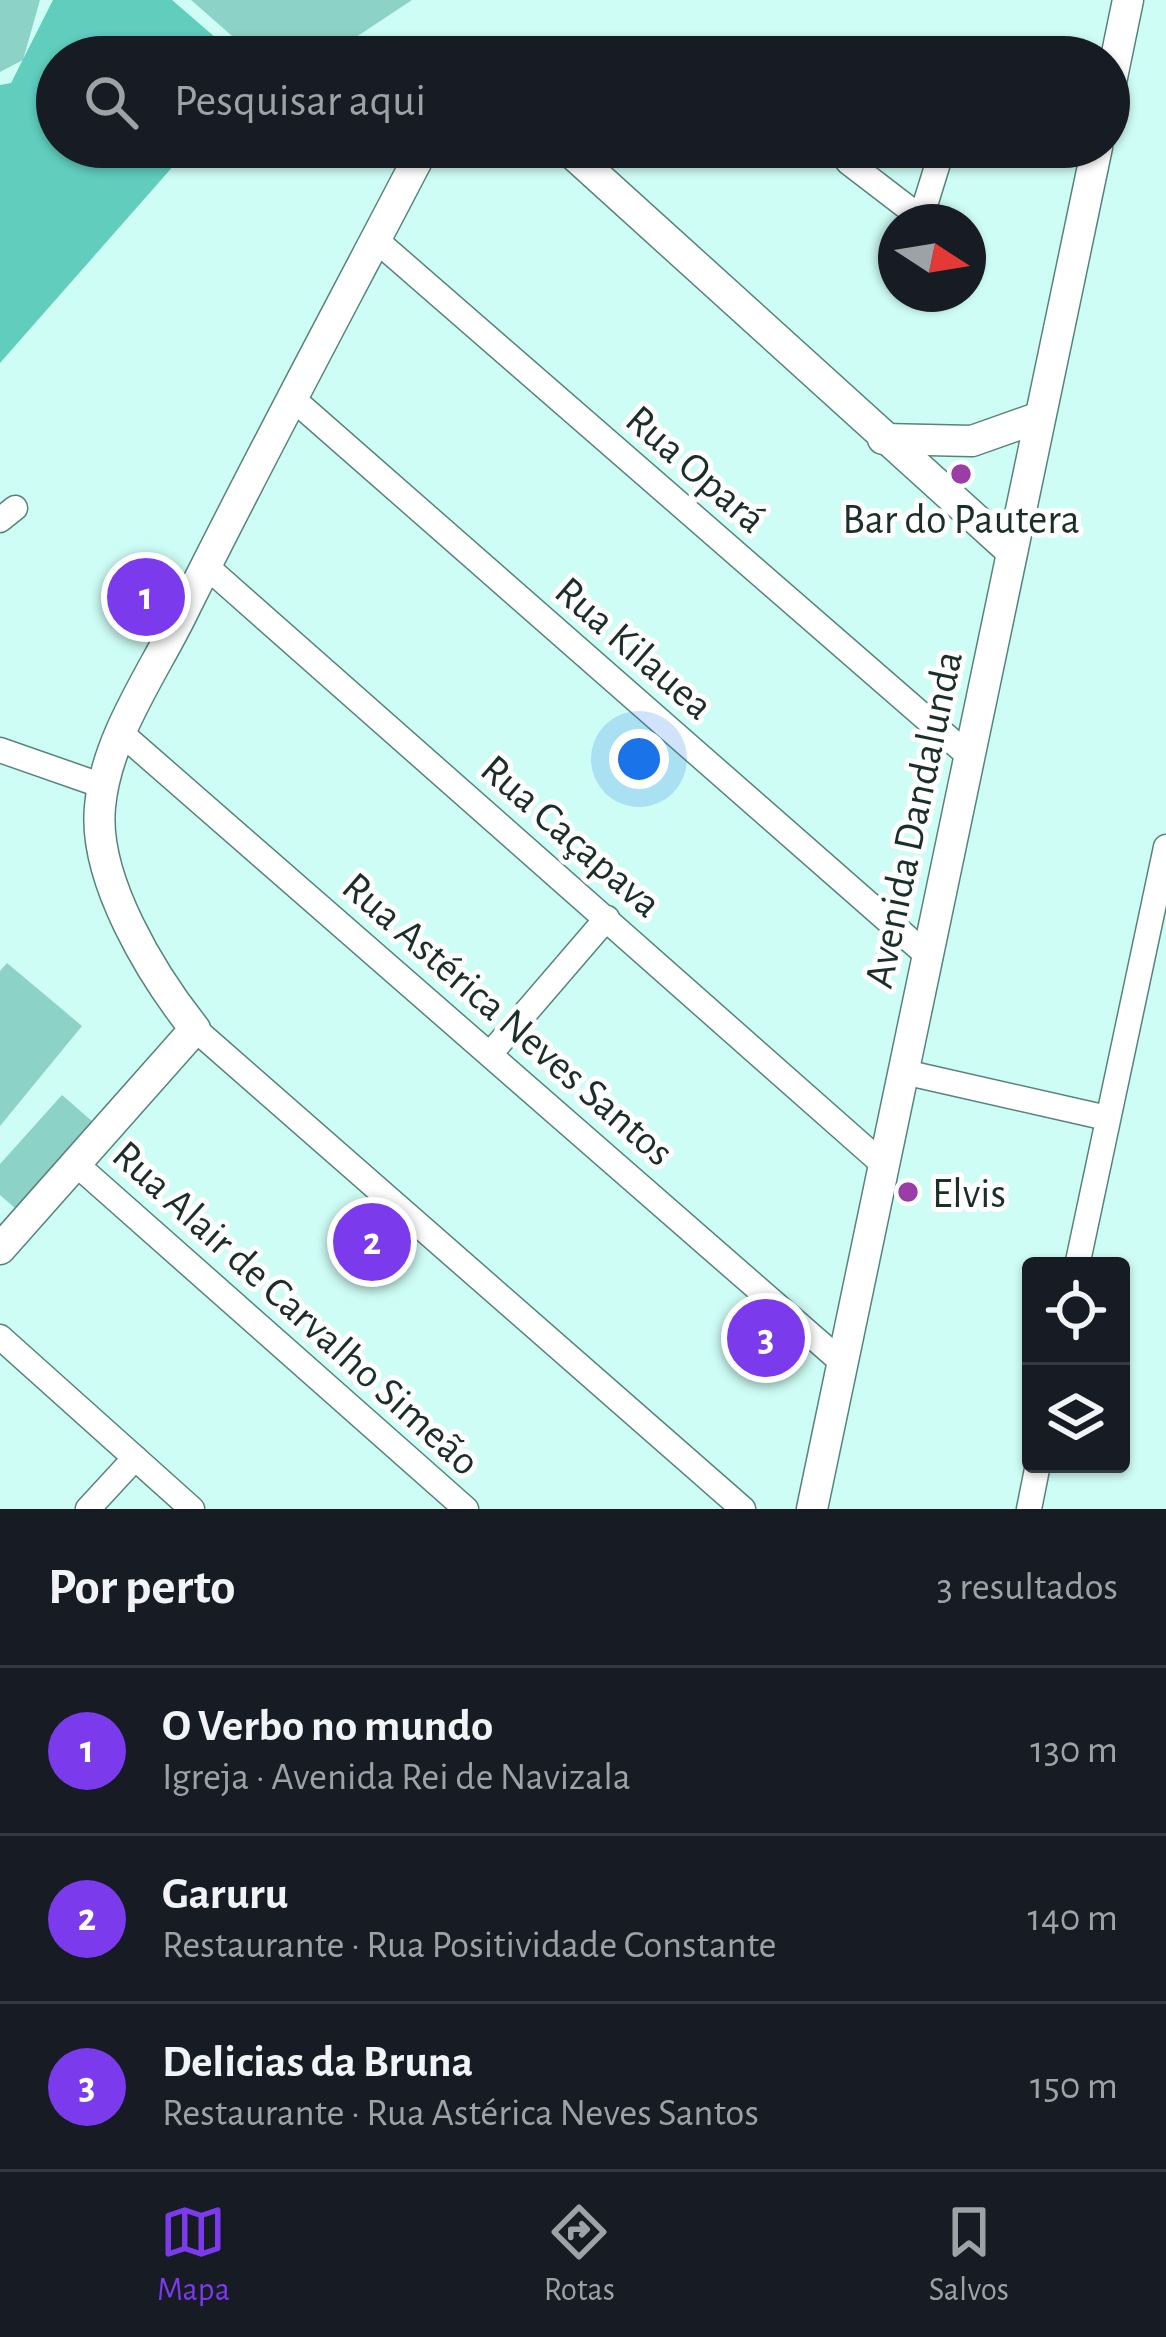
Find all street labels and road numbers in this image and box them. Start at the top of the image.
street label: Rua Opará [618,398,774,541]
street label: Rua Kilauea [547,569,720,728]
street label: Avenida Dandalunda [858,647,970,992]
street label: Rua Caçapava [473,747,669,926]
street label: Rua Astérica Neves Santos [334,865,681,1174]
street label: Rua Alair de Carvalho Simeão [104,1133,487,1484]

